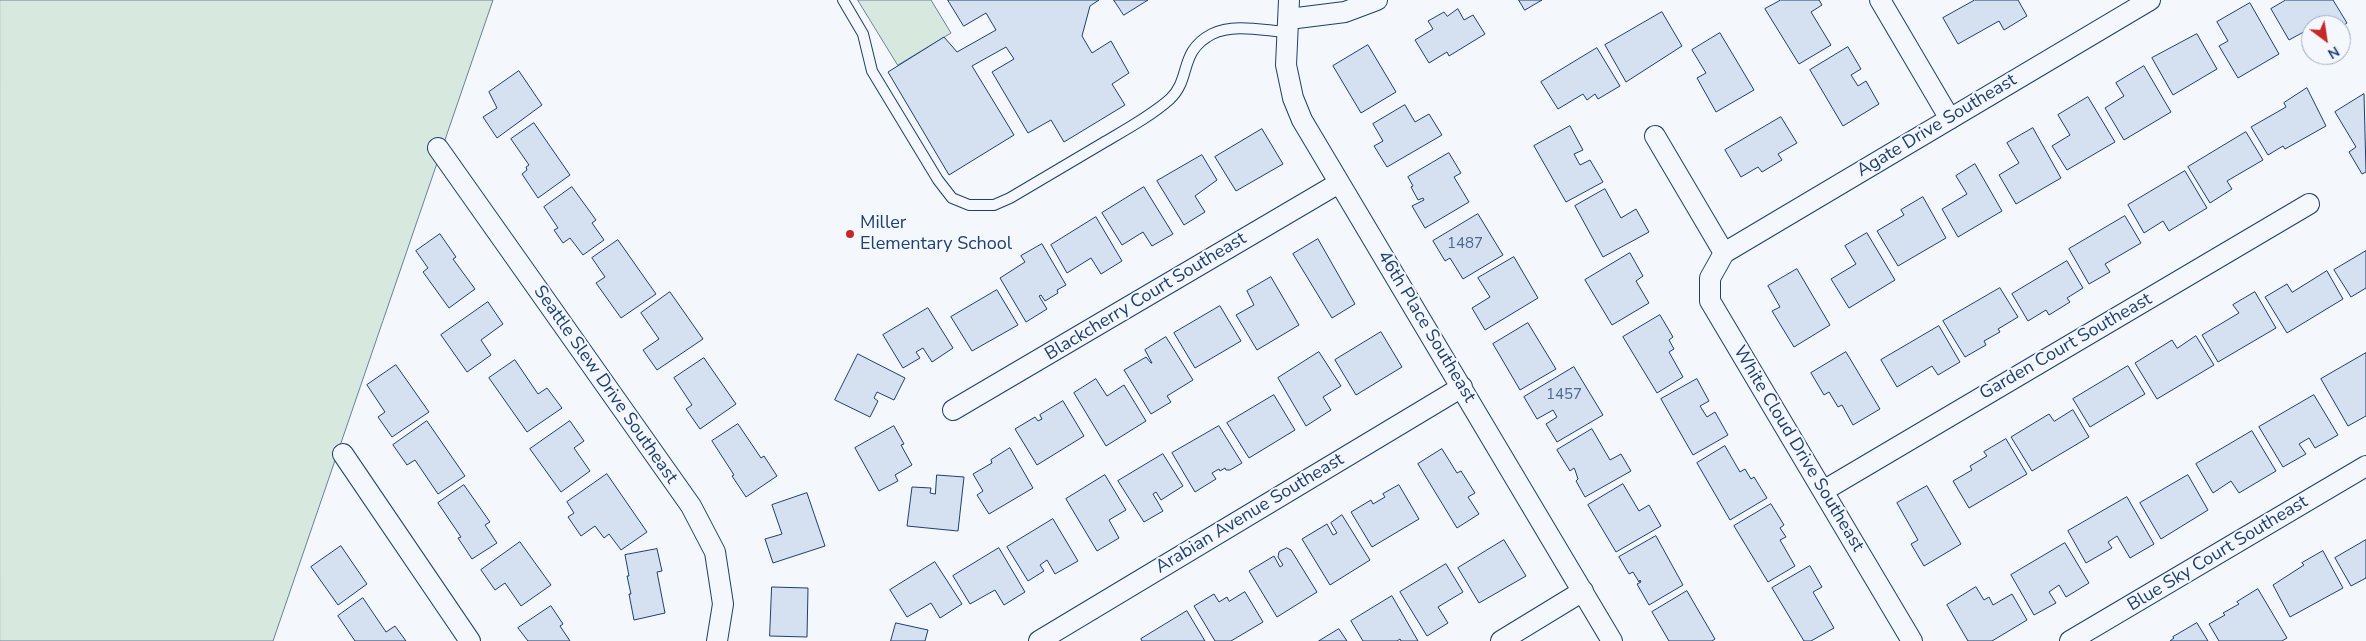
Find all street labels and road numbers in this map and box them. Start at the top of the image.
street label: Agate Drive Southeast [1853,70,2021,182]
street label: Blackcherry Court Southeast [1042,228,1250,366]
street label: 46th Place Southeast [1372,247,1480,407]
street label: Seattle Slew Drive Southeast [528,282,682,488]
street label: Garden Court Southeast [1976,289,2156,405]
street label: White Cloud Drive Southeast [1728,342,1868,556]
street label: Arabian Avenue Southeast [1152,449,1348,579]
street label: Blue Sky Court Southeast [2124,492,2312,616]

